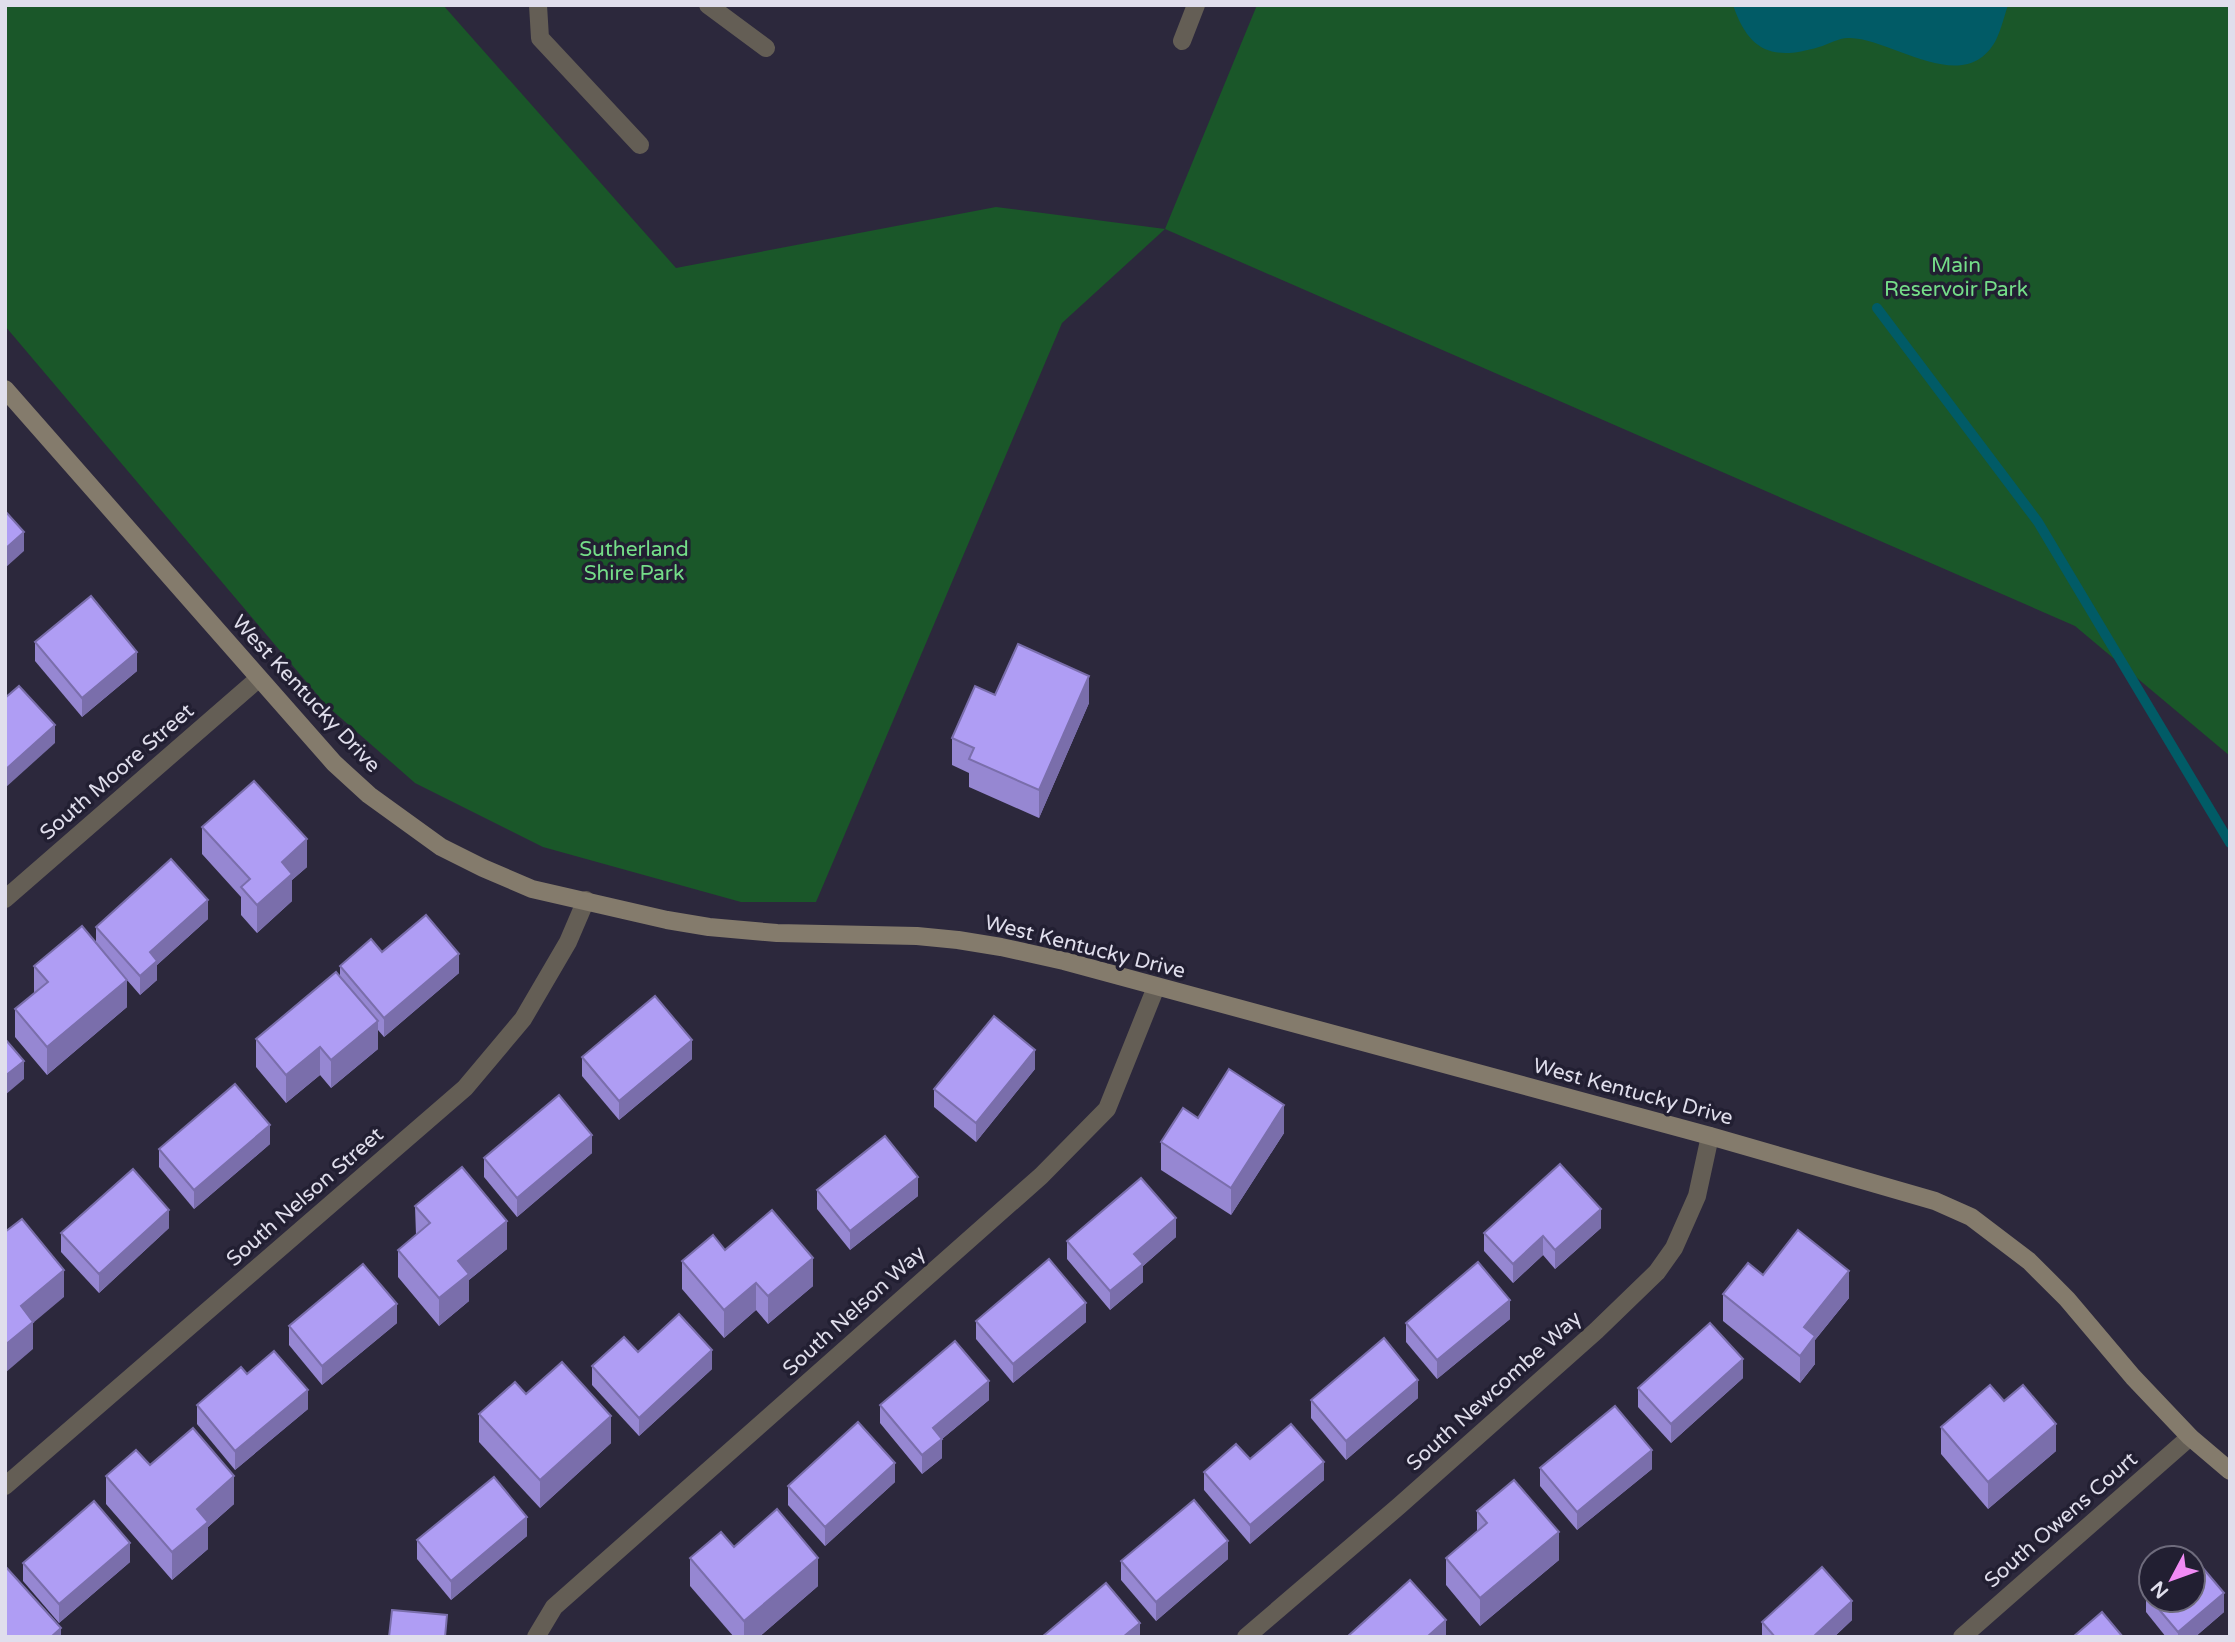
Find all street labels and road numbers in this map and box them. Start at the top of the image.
street label: West Kentucky Drive [227,610,385,778]
street label: South Moore Street [35,698,199,846]
street label: West Kentucky Drive [982,910,1188,984]
street label: West Kentucky Drive [1530,1053,1736,1131]
street label: South Nelson Street [221,1122,389,1272]
street label: South Nelson Way [778,1241,930,1381]
street label: South Newcombe Way [1401,1306,1587,1476]
street label: South Owens Court [1979,1447,2143,1593]

